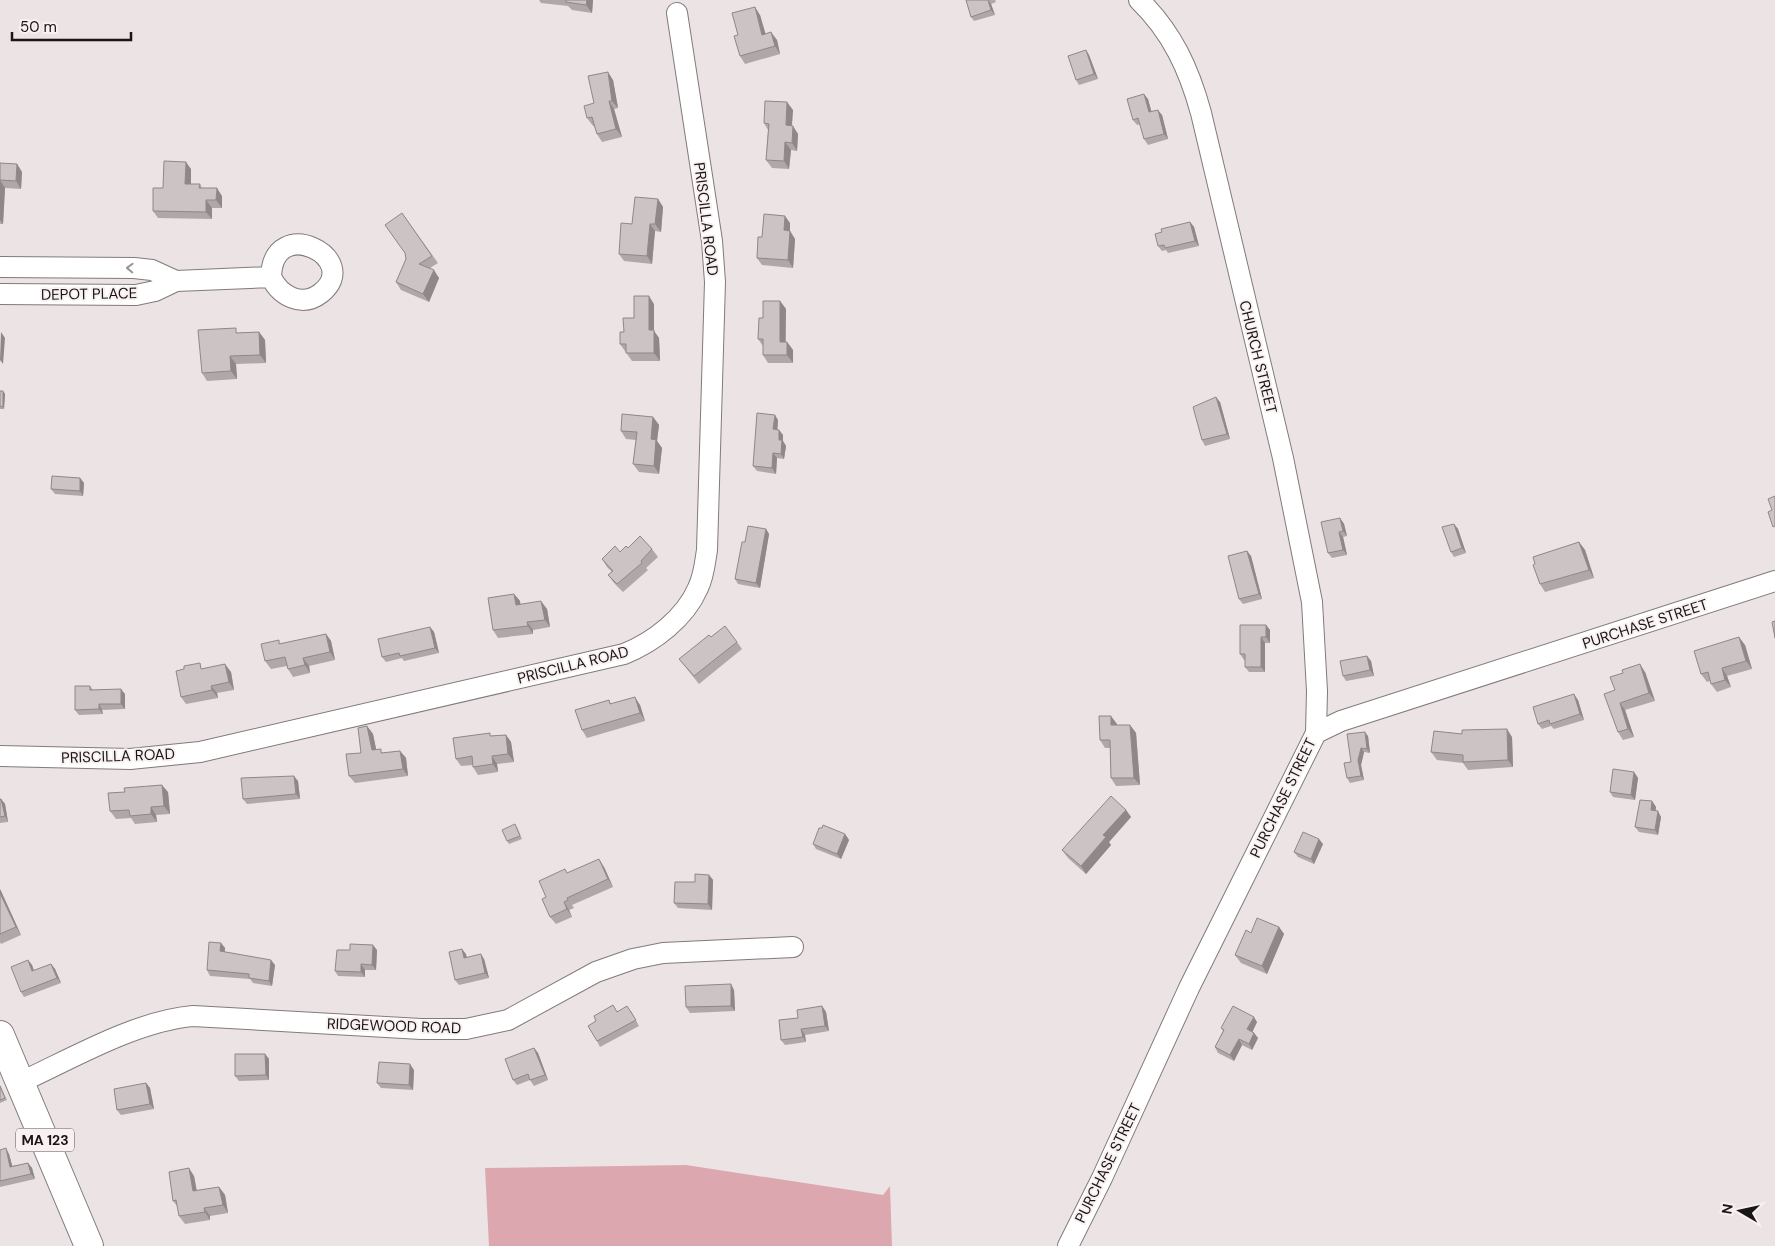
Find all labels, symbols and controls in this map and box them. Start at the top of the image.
scale bar [12,10,131,42]
text: 50 m [20,17,57,37]
street label: PRISCILLA ROAD [689,161,723,277]
one-way arrow [125,263,133,273]
street label: DEPOT PLACE [41,283,137,305]
street label: CHURCH STREET [1234,298,1282,416]
street label: PURCHASE STREET [1580,594,1710,654]
street label: PRISCILLA ROAD [515,642,631,688]
street label: PURCHASE STREET [1245,735,1321,861]
street label: PRISCILLA ROAD [61,744,175,768]
street label: RIDGEWOOD ROAD [327,1014,461,1038]
street label: PURCHASE STREET [1070,1100,1146,1226]
road number: MA 123 [16,1128,74,1152]
north arrow [1715,1186,1765,1236]
text: N [1717,1203,1737,1215]

